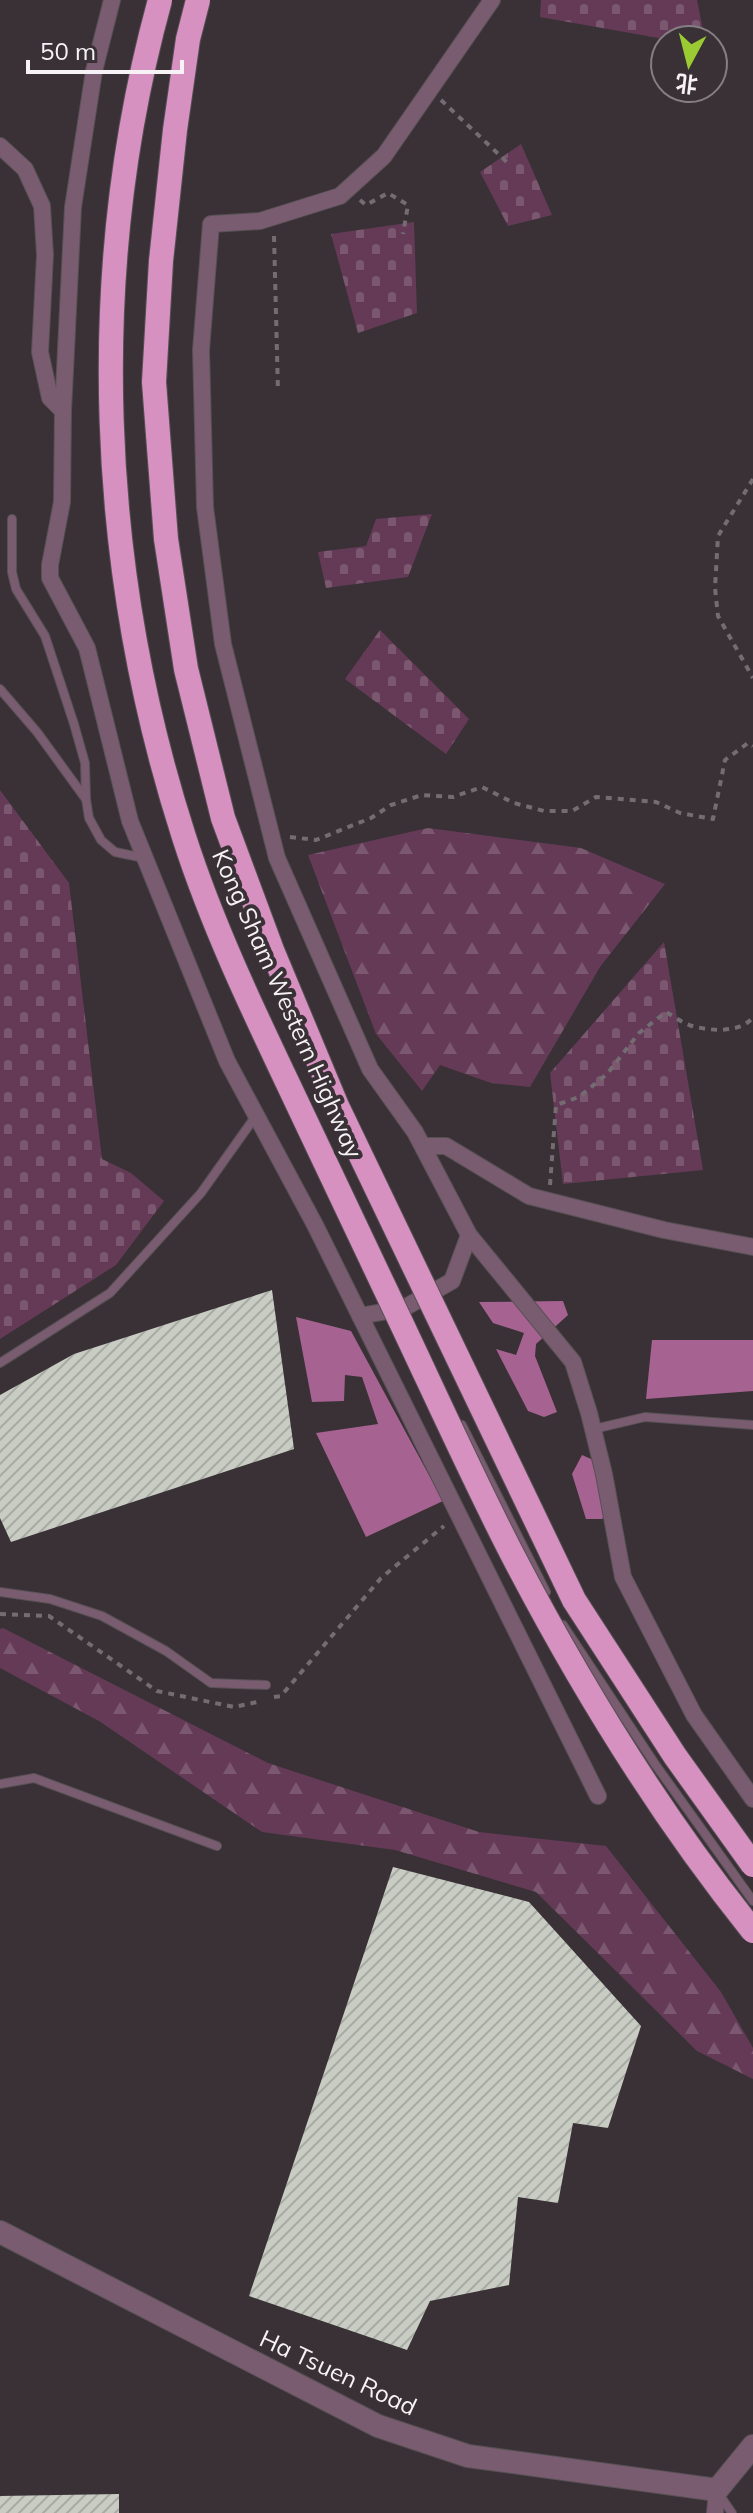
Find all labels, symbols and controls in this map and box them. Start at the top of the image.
scale bar [28,24,182,74]
north arrow [649,24,729,104]
text: 50 m [40,36,96,66]
text: 北 [674,69,699,99]
street label: Kong Sham Western Highway [206,845,370,1163]
street label: Ha Tsuen Road [255,2323,422,2422]

